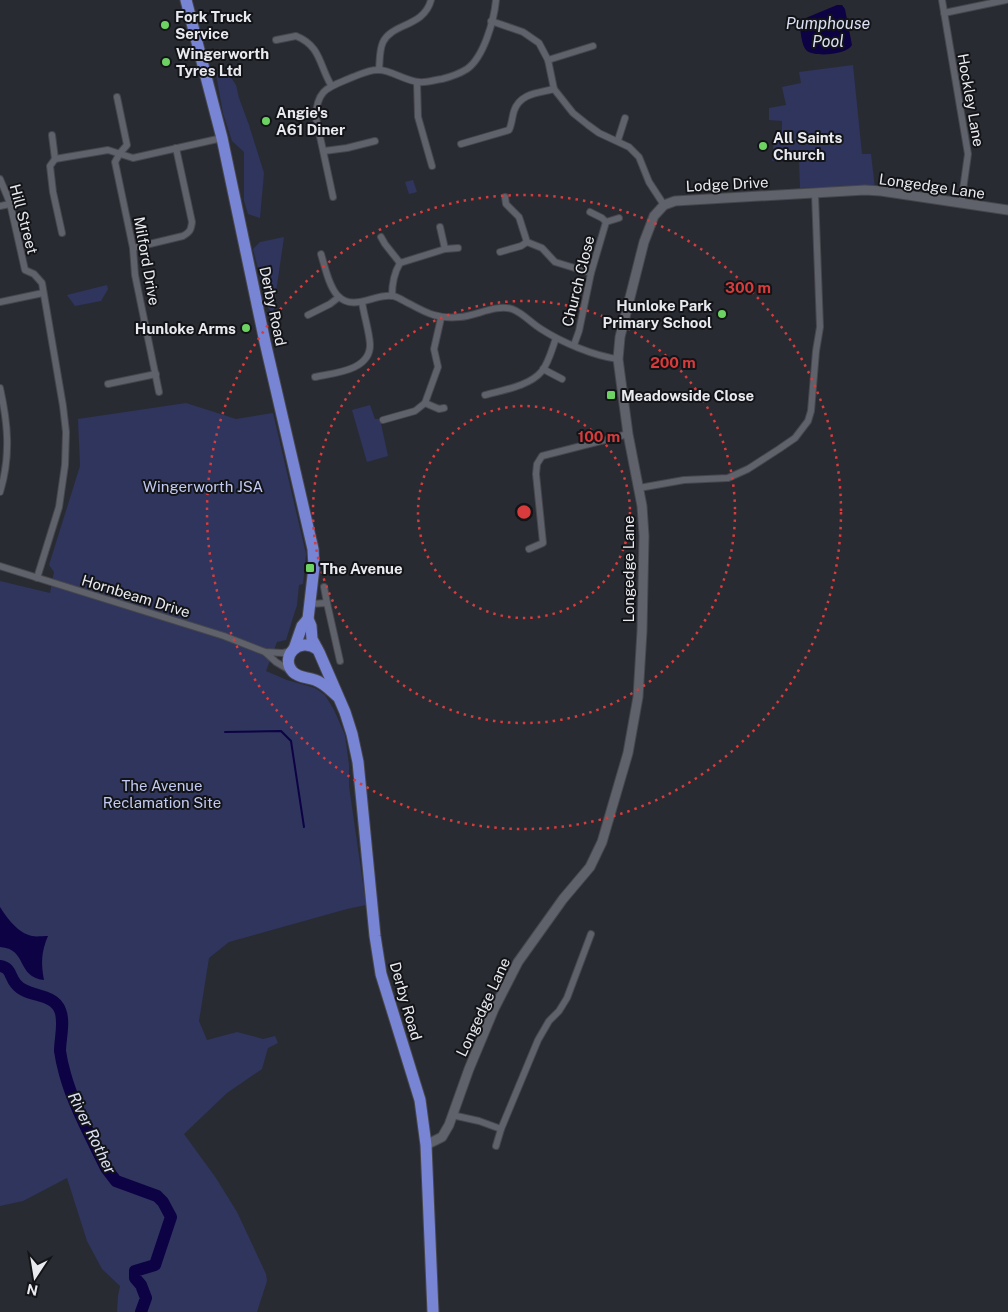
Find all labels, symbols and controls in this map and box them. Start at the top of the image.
place label: Fork Truck Service [175,8,252,42]
water label: Pumphouse Pool [786,14,871,51]
marker: Fork Truck Service [159,19,171,31]
place label: Wingerworth Tyres Ltd [176,45,269,79]
street label: Hockley Lane [954,52,988,148]
marker: Wingerworth Tyres Ltd [160,56,172,68]
place label: Angie's A61 Diner [276,104,345,138]
marker: Angie's A61 Diner [260,115,272,127]
place label: All Saints Church [773,129,843,163]
marker: All Saints Church [757,140,769,152]
street label: Longedge Lane [878,170,986,202]
street label: Lodge Drive [685,173,769,195]
street label: Hill Street [7,182,42,256]
street label: Milford Drive [131,215,163,307]
street label: Church Close [559,234,597,328]
street label: Derby Road [256,265,290,347]
text: 300 m [725,279,771,296]
place label: Hunloke Park Primary School [602,297,712,331]
marker: Hunloke Park Primary School [716,308,728,320]
place label: Hunloke Arms [135,320,236,337]
marker: Hunloke Arms [240,322,252,334]
text: 200 m [650,354,696,371]
place label: Meadowside Close [621,387,754,404]
marker: Meadowside Close [605,389,617,401]
text: 100 m [578,428,620,445]
park label: Wingerworth JSA [143,478,264,495]
centre of rings [515,503,533,521]
street label: Longedge Lane [620,515,637,623]
place label: The Avenue [320,560,403,577]
marker: The Avenue [304,562,316,574]
street label: Hornbeam Drive [80,571,192,621]
park label: The Avenue Reclamation Site [103,777,221,811]
street label: Longedge Lane [453,955,513,1059]
street label: Derby Road [387,960,425,1042]
water label: River Rother [64,1089,120,1178]
north arrow [10,1252,60,1302]
text: N [25,1281,39,1299]

